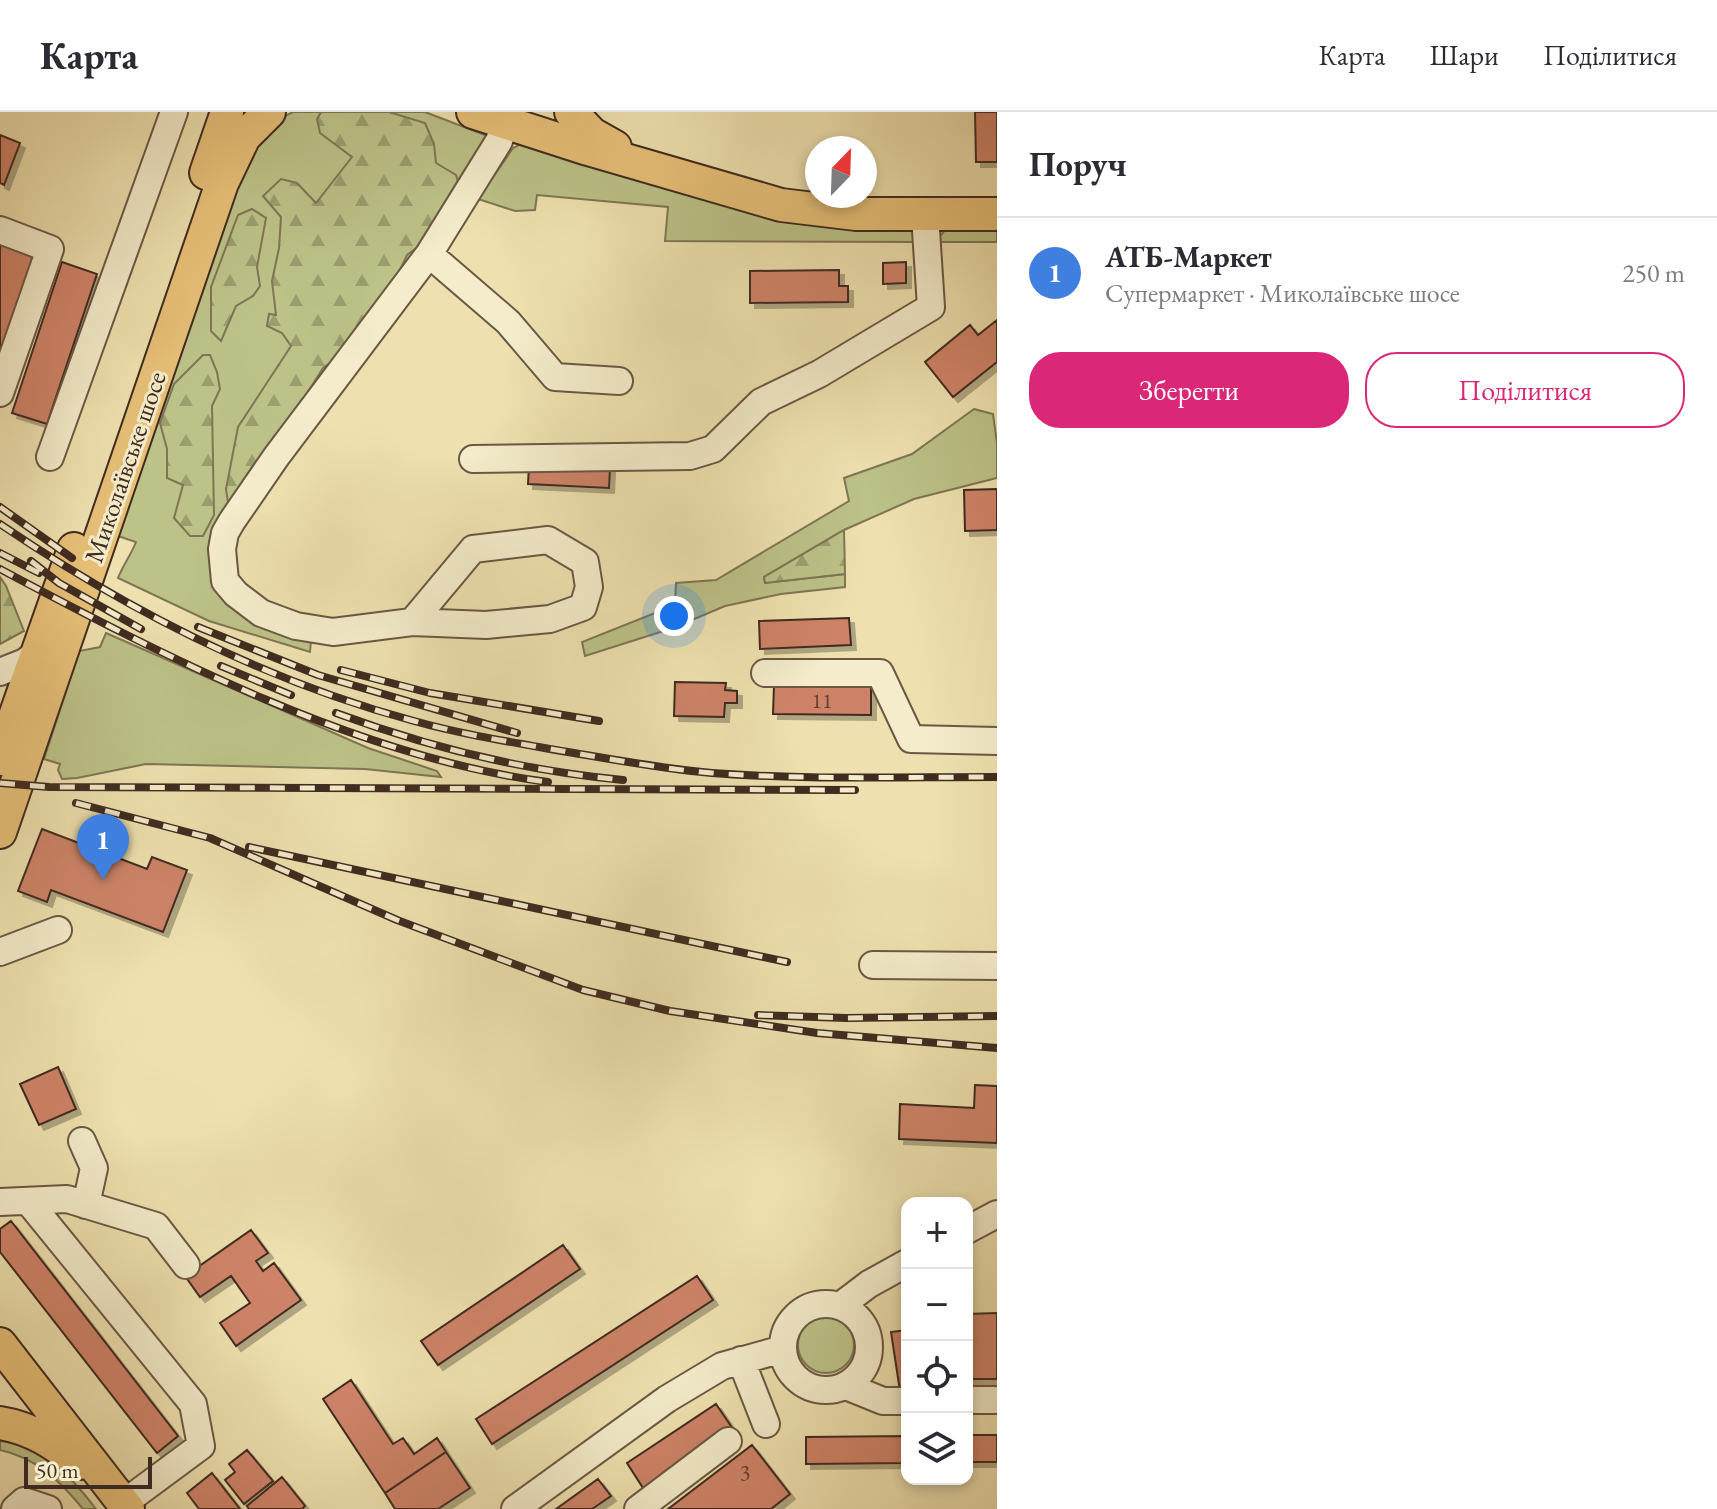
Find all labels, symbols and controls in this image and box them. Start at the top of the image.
text: Карта [40,31,138,80]
text: Карта [1319,37,1385,73]
text: Шари [1429,37,1499,73]
text: Поділитися [1543,37,1677,73]
north arrow [805,136,877,208]
text: Поруч [1029,142,1127,186]
text: АТБ-Маркет [1105,237,1272,276]
text: 1 [1048,256,1062,290]
text: 250 m [1622,256,1685,290]
text: Супермаркет · Миколаївське шосе [1105,276,1460,310]
button: Зберегти [1029,352,1349,428]
button: Поділитися [1365,352,1685,428]
street label: Миколаївське шосе [76,367,174,567]
your location [654,596,694,636]
house number: 11 [811,686,833,715]
pin: 1 [77,814,129,880]
map controls [901,1197,973,1485]
button: + [901,1197,973,1269]
button: − [901,1269,973,1341]
button: locate [901,1341,973,1413]
button: layers [901,1413,973,1485]
scale bar [24,1453,152,1489]
text: 50 m [36,1456,79,1485]
house number: 3 [740,1458,750,1487]

